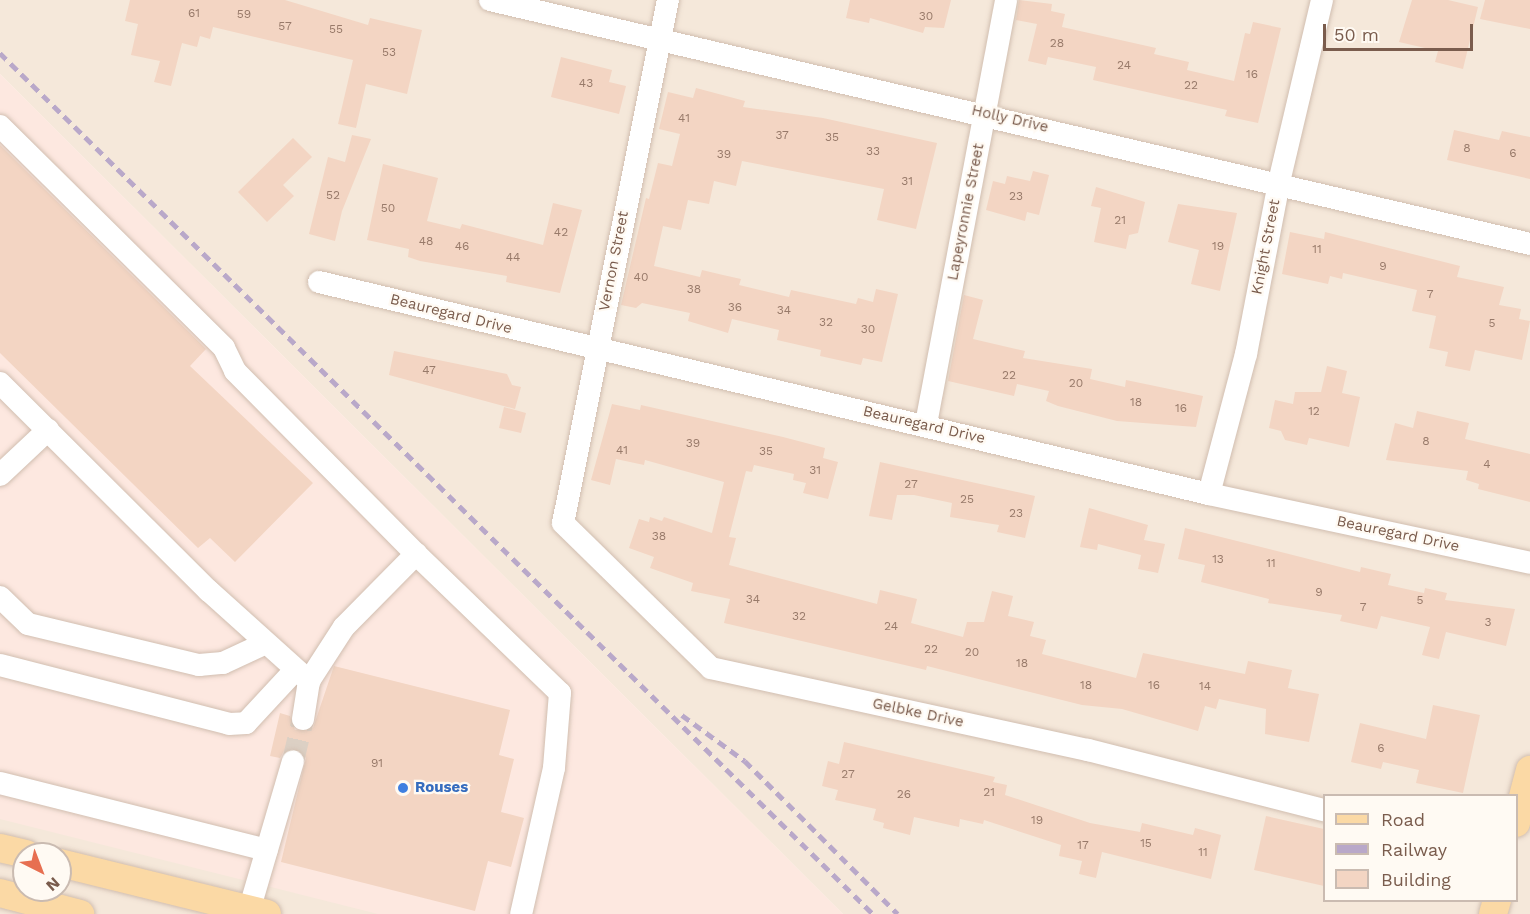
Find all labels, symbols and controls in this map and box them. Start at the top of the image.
house number: 61 [188,7,200,21]
house number: 59 [237,8,251,22]
house number: 30 [919,10,933,24]
scale bar [1326,12,1476,50]
house number: 57 [278,20,292,34]
house number: 55 [329,23,343,37]
text: 50 m [1334,24,1379,45]
house number: 28 [1050,37,1064,51]
house number: 53 [382,46,396,60]
house number: 24 [1117,59,1131,73]
house number: 16 [1246,68,1258,82]
house number: 43 [579,77,593,91]
house number: 22 [1184,79,1198,93]
street label: Holly Drive [970,101,1050,137]
house number: 41 [678,112,690,126]
house number: 37 [775,129,789,143]
house number: 35 [825,131,839,145]
street label: Lapeyronnie Street [944,142,988,282]
house number: 8 [1463,142,1471,156]
house number: 33 [866,145,880,159]
house number: 6 [1509,147,1517,161]
house number: 39 [717,148,731,162]
house number: 31 [901,175,913,189]
house number: 52 [326,189,340,203]
house number: 23 [1009,190,1023,204]
street label: Knight Street [1248,198,1284,296]
house number: 50 [381,202,395,216]
street label: Vernon Street [595,209,633,313]
house number: 21 [1114,214,1126,228]
house number: 42 [554,226,568,240]
house number: 48 [419,235,433,249]
house number: 46 [455,240,469,254]
house number: 19 [1212,240,1224,254]
house number: 11 [1312,243,1322,257]
house number: 44 [506,251,520,265]
house number: 9 [1379,260,1387,274]
house number: 40 [634,271,648,285]
house number: 38 [687,283,701,297]
house number: 7 [1427,288,1433,302]
street label: Beauregard Drive [388,290,514,338]
house number: 36 [728,301,742,315]
house number: 34 [777,304,791,318]
house number: 32 [819,316,833,330]
house number: 5 [1489,317,1495,331]
house number: 30 [861,323,875,337]
house number: 47 [422,364,436,378]
house number: 22 [1002,369,1016,383]
house number: 20 [1069,377,1083,391]
house number: 18 [1130,396,1142,410]
street label: Beauregard Drive [861,402,987,448]
house number: 16 [1175,402,1187,416]
house number: 12 [1308,405,1320,419]
house number: 8 [1422,435,1430,449]
house number: 39 [686,437,700,451]
house number: 41 [616,444,628,458]
house number: 35 [759,445,773,459]
house number: 4 [1483,458,1491,472]
house number: 31 [809,464,821,478]
house number: 27 [904,478,918,492]
house number: 25 [960,493,974,507]
house number: 23 [1009,507,1023,521]
street label: Beauregard Drive [1335,512,1461,556]
house number: 38 [652,530,666,544]
house number: 13 [1212,553,1224,567]
house number: 11 [1266,557,1276,571]
house number: 9 [1315,586,1323,600]
house number: 34 [746,593,760,607]
house number: 5 [1417,594,1423,608]
house number: 7 [1360,601,1366,615]
house number: 32 [792,610,806,624]
house number: 3 [1485,616,1491,630]
house number: 24 [884,620,898,634]
house number: 22 [924,643,938,657]
house number: 20 [965,646,979,660]
house number: 18 [1016,657,1028,671]
house number: 18 [1080,679,1092,693]
house number: 16 [1148,679,1160,693]
house number: 14 [1199,680,1211,694]
street label: Gelbke Drive [871,695,965,731]
house number: 6 [1377,742,1385,756]
house number: 91 [371,757,383,771]
house number: 27 [841,768,855,782]
place label: Rouses [415,779,468,797]
marker: Rouses [396,781,410,795]
house number: 21 [983,786,995,800]
house number: 26 [897,788,911,802]
legend [1323,794,1518,902]
text: Road [1381,809,1425,830]
house number: 19 [1031,814,1043,828]
house number: 15 [1140,837,1152,851]
house number: 17 [1077,839,1089,853]
text: Railway [1381,839,1447,860]
north arrow [12,842,72,902]
house number: 11 [1198,846,1208,860]
text: Building [1381,869,1451,890]
text: N [42,873,64,895]

